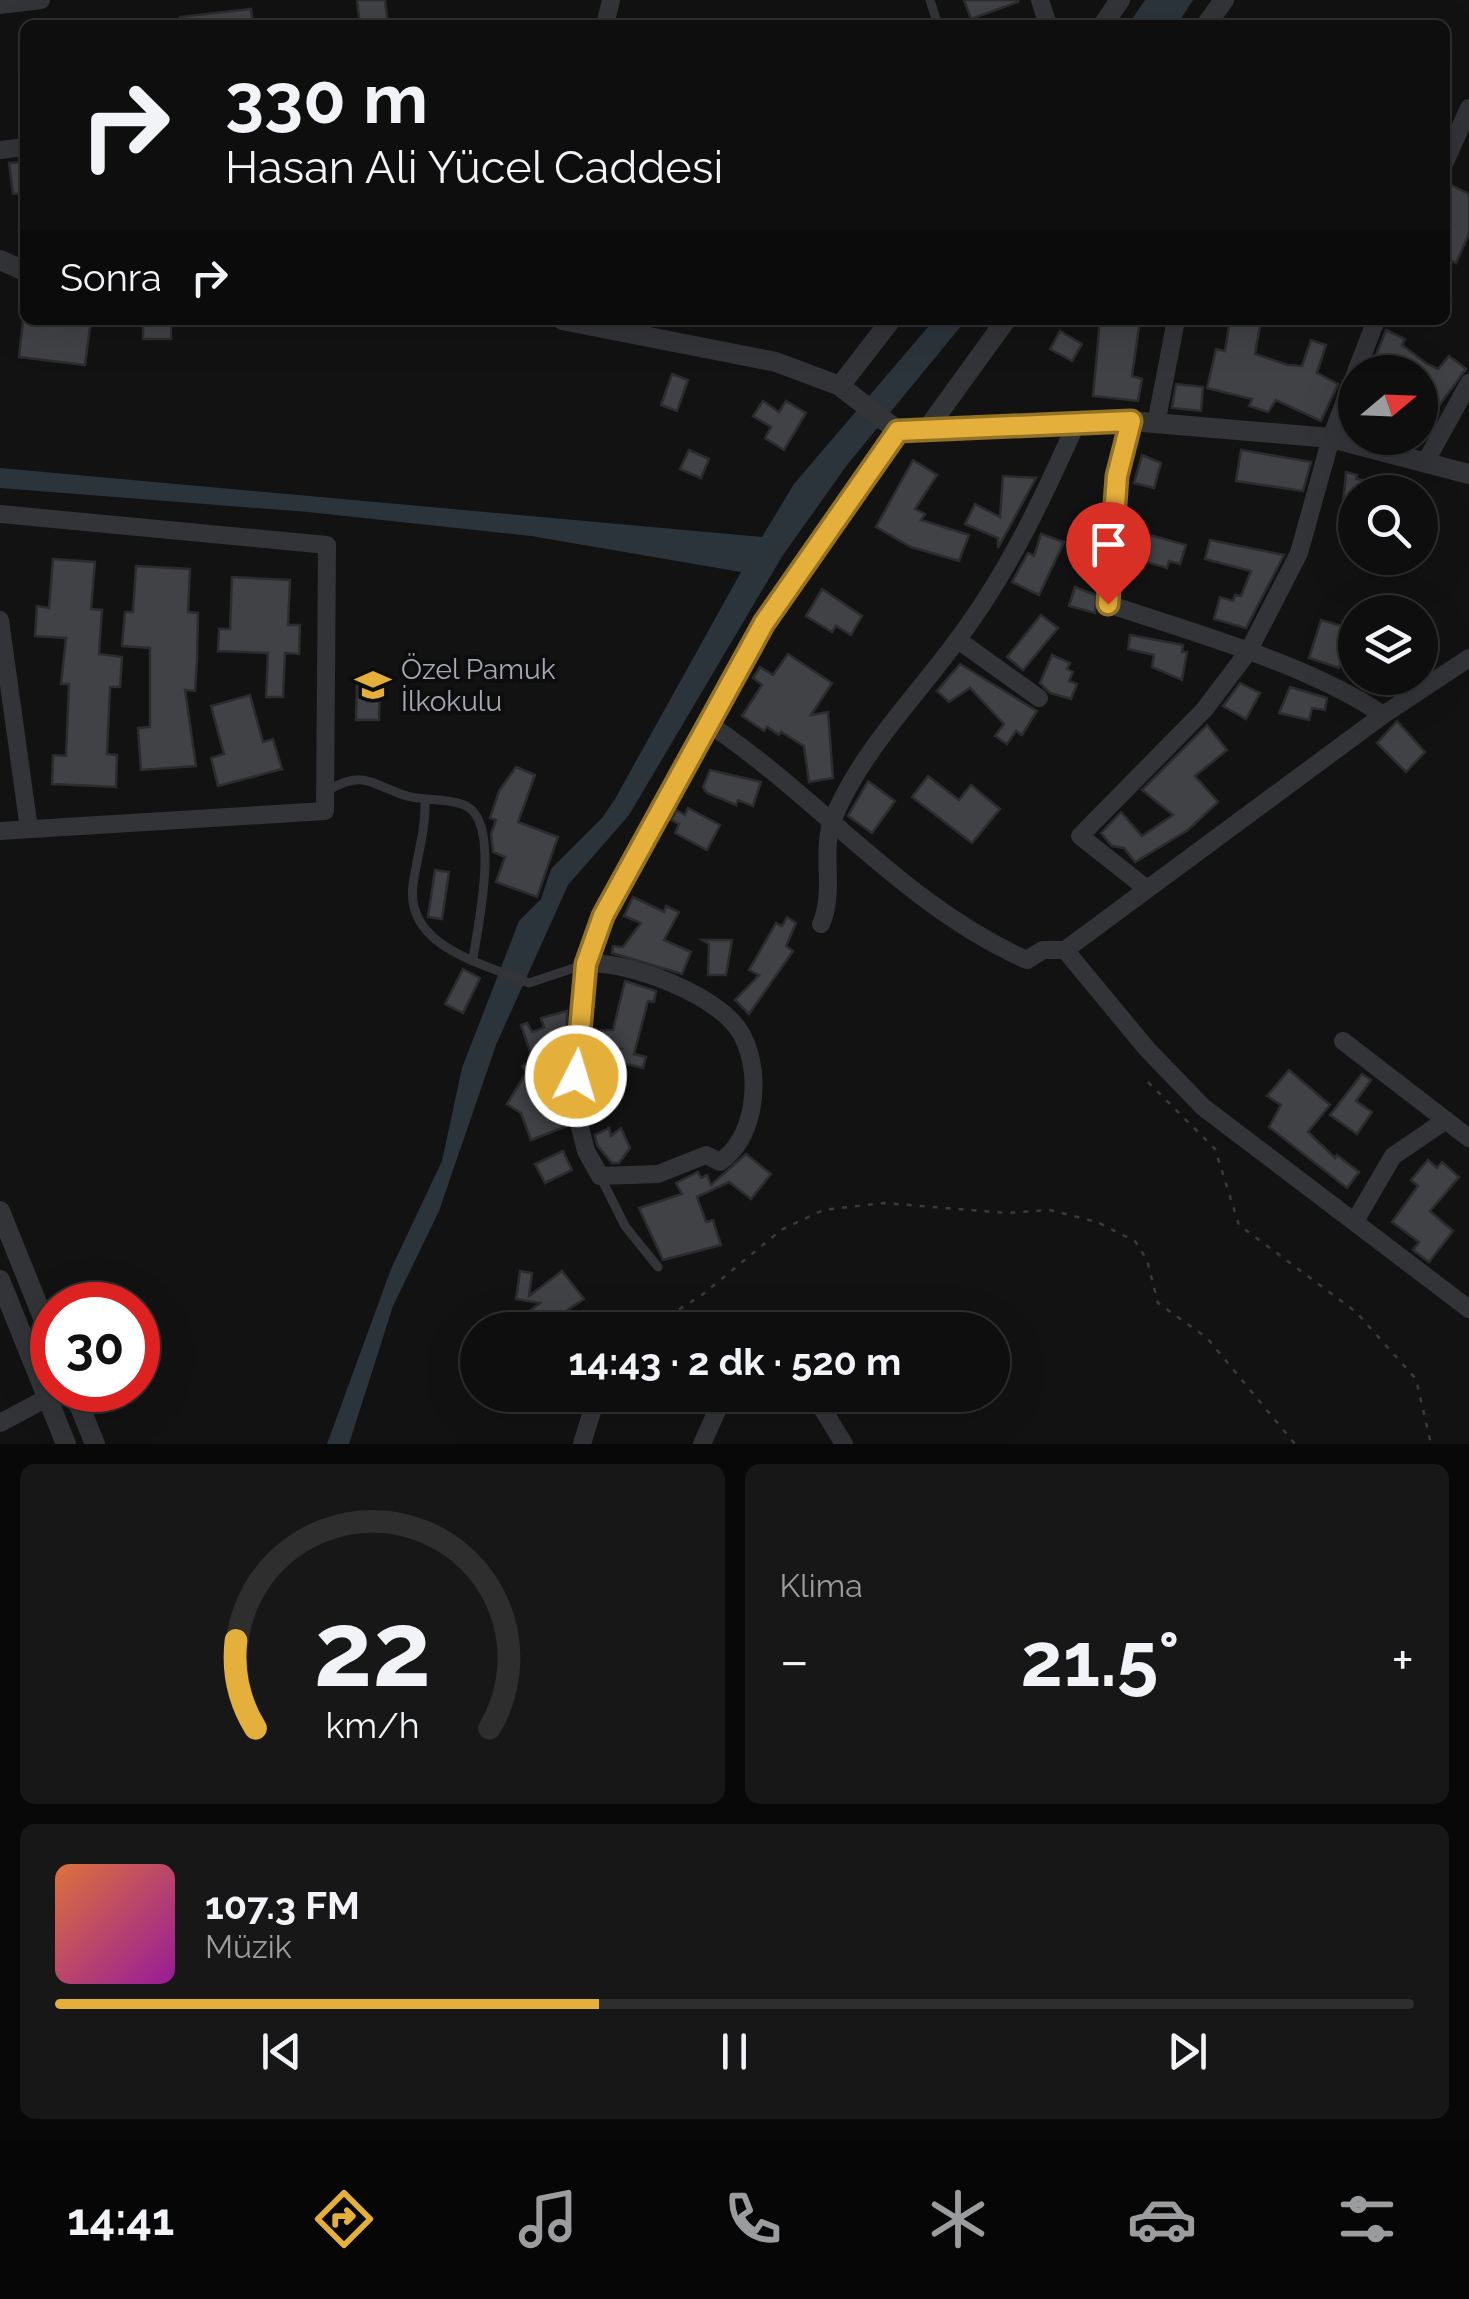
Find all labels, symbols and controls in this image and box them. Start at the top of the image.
text: 330 m [225,57,428,139]
icon: right [60,60,190,190]
text: Hasan Ali Yücel Caddesi [225,141,723,194]
icon: right [182,250,237,305]
text: Sonra [60,255,162,300]
north arrow [1338,355,1438,455]
map controls [1338,355,1438,695]
button: search [1338,475,1438,575]
pin [1066,502,1151,605]
icon: arrive [1081,517,1136,572]
button: layers [1338,595,1438,695]
place label: Özel Pamuk İlkokulu [401,653,556,718]
school or university icon: Özel Pamuk İlkokulu [354,666,392,704]
position arrow [524,1024,628,1128]
speed limit sign: 30 [30,1282,160,1412]
text: 14:43 · 2 dk · 520 m [569,1339,901,1384]
text: Klima [780,1567,863,1604]
text: 22 [314,1588,431,1710]
text: 21.5° [1021,1615,1180,1704]
text: − [780,1628,809,1693]
text: + [1391,1628,1414,1693]
text: km/h [325,1704,419,1746]
text: 107.3 FM [205,1883,360,1928]
text: Müzik [205,1928,292,1965]
icon: previous [254,2024,309,2079]
icon: pause [707,2024,762,2079]
icon: next [1160,2024,1215,2079]
icon: directions [309,2184,379,2254]
icon: music [513,2184,583,2254]
icon: phone [718,2184,788,2254]
icon: climate [923,2184,993,2254]
icon: car [1127,2184,1197,2254]
icon: filters [1332,2184,1402,2254]
text: 14:41 [67,2193,174,2246]

